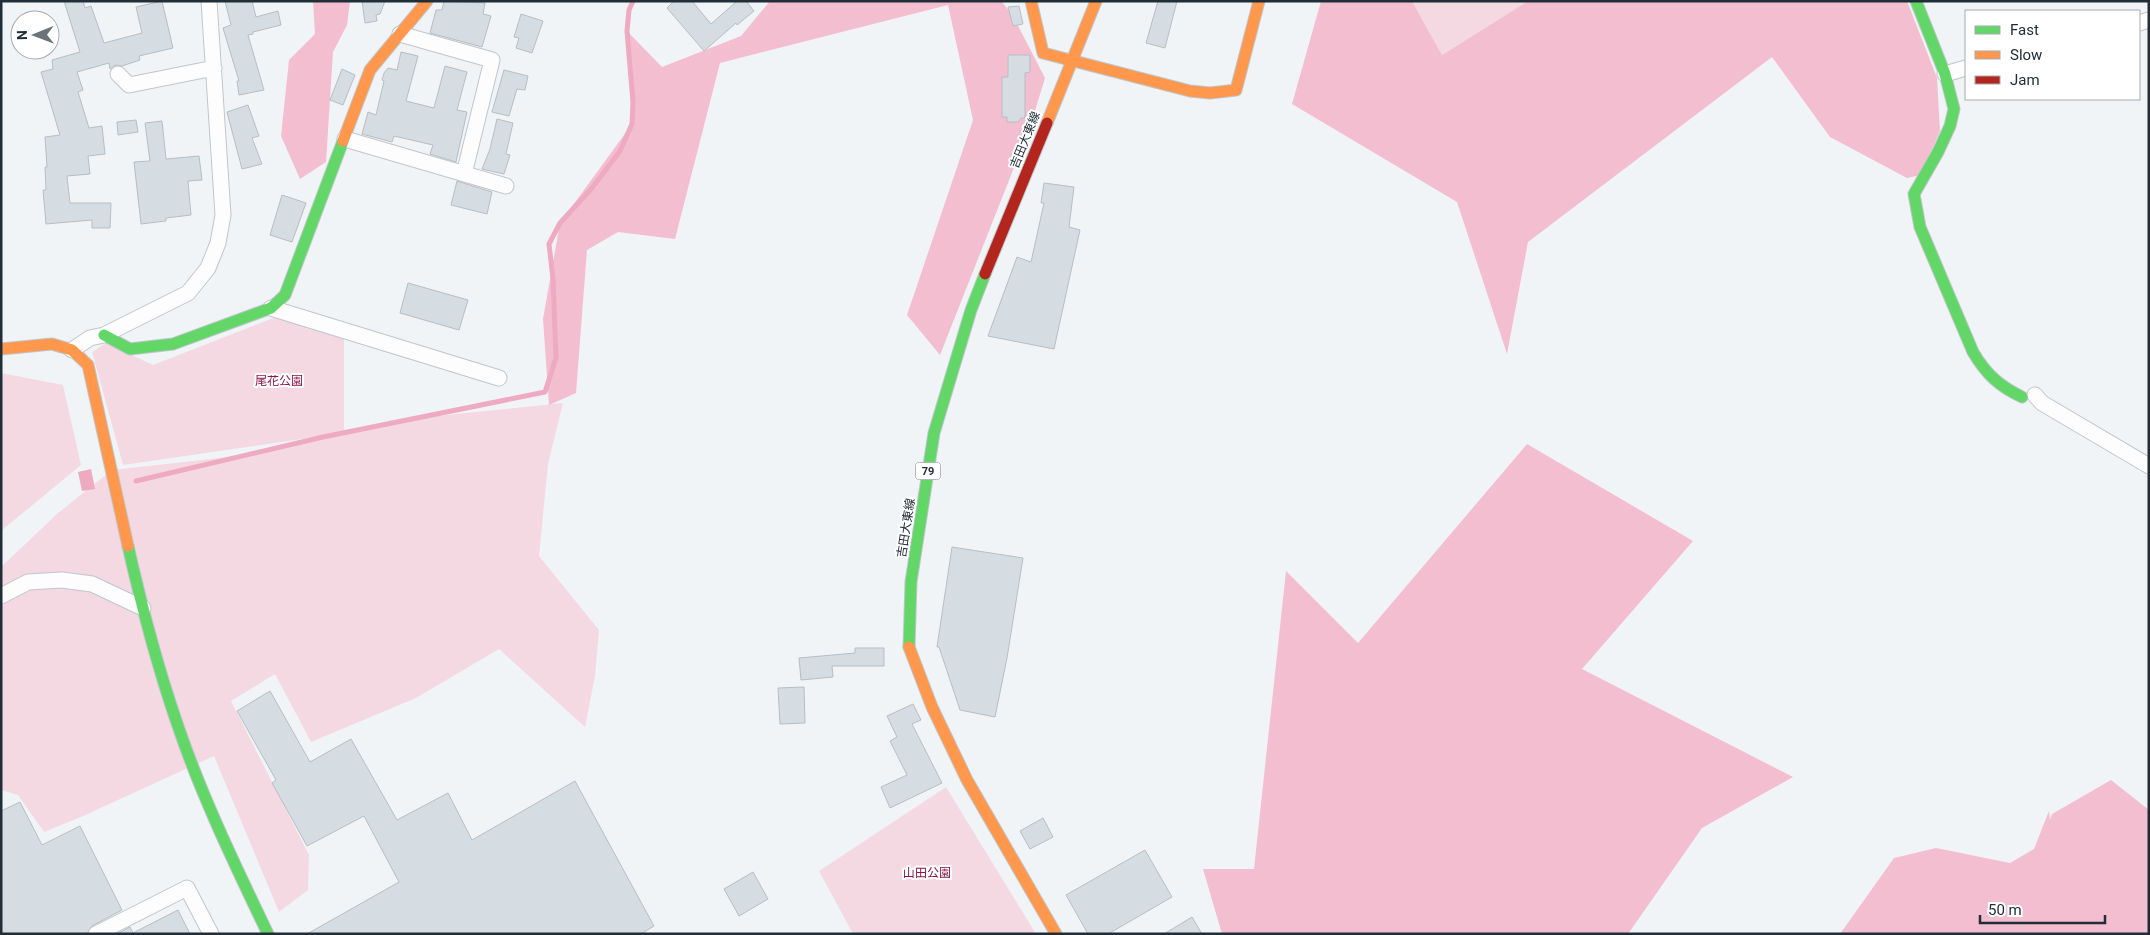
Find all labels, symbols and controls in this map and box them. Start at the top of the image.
north arrow [10,10,60,60]
legend [1965,10,2140,100]
text: Fast [2010,21,2039,39]
text: N [14,30,30,40]
text: Slow [2010,46,2042,64]
text: Jam [2010,71,2040,89]
street label: 吉田大東線 [1007,110,1043,170]
park label: 尾花公園 [255,374,303,388]
road number: 79 [916,462,940,480]
street label: 吉田大東線 [894,497,918,559]
park label: 山田公園 [903,866,951,880]
scale bar [1980,892,2105,924]
text: 50 m [1988,901,2022,919]

